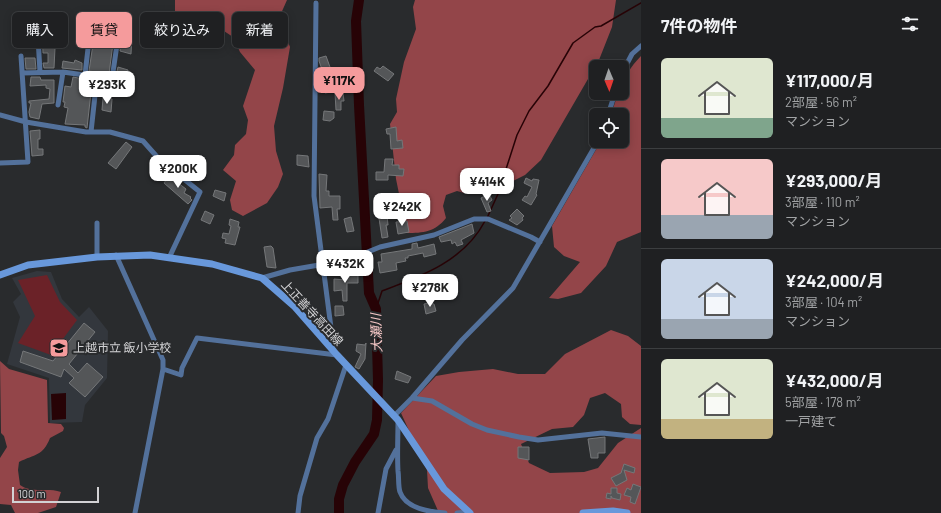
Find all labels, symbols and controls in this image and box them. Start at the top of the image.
chip: 購入 [12,12,68,48]
chip: 賃貸 [76,12,132,48]
chip: 絞り込み [140,12,224,48]
chip: 新着 [232,12,288,48]
icon: filters [899,13,921,35]
text: 7件の物件 [661,15,737,35]
north arrow [589,60,629,100]
map controls [589,60,629,148]
pin: ¥117K [311,67,367,101]
text: ¥117,000/月 [785,70,874,90]
pin: ¥293K [79,71,135,105]
text: ¥117K [323,72,355,88]
icon: home [693,74,741,122]
text: ¥293K [88,76,126,92]
text: 2部屋 · 56 m² [785,94,857,110]
button: locate [589,108,629,148]
text: マンション [785,113,850,129]
pin: ¥200K [150,155,206,189]
text: ¥200K [158,160,198,176]
pin: ¥414K [459,168,515,202]
text: ¥293,000/月 [785,170,883,190]
text: ¥414K [469,173,505,189]
icon: home [693,175,741,223]
pin: ¥242K [374,193,430,227]
text: 3部屋 · 110 m² [785,194,860,210]
text: ¥242K [382,198,422,214]
text: マンション [785,213,850,229]
pin: ¥432K [317,250,373,284]
text: ¥432K [325,255,365,271]
text: ¥242,000/月 [785,270,884,290]
pin: ¥278K [402,274,458,308]
icon: home [693,275,741,323]
street label: 上正善寺高田線 [279,277,347,348]
text: ¥278K [411,279,449,295]
text: 3部屋 · 104 m² [785,294,862,310]
water label: 大瀬川 [367,311,385,353]
text: マンション [785,313,850,329]
school or university icon: 上越市立 飯小学校 [48,337,70,359]
place label: 上越市立 飯小学校 [73,340,171,354]
text: ¥432,000/月 [785,370,884,390]
icon: home [693,375,741,423]
text: 5部屋 · 178 m² [785,394,861,410]
text: 一戸建て [785,413,837,429]
scale bar [12,485,99,504]
text: 100 m [18,487,46,500]

